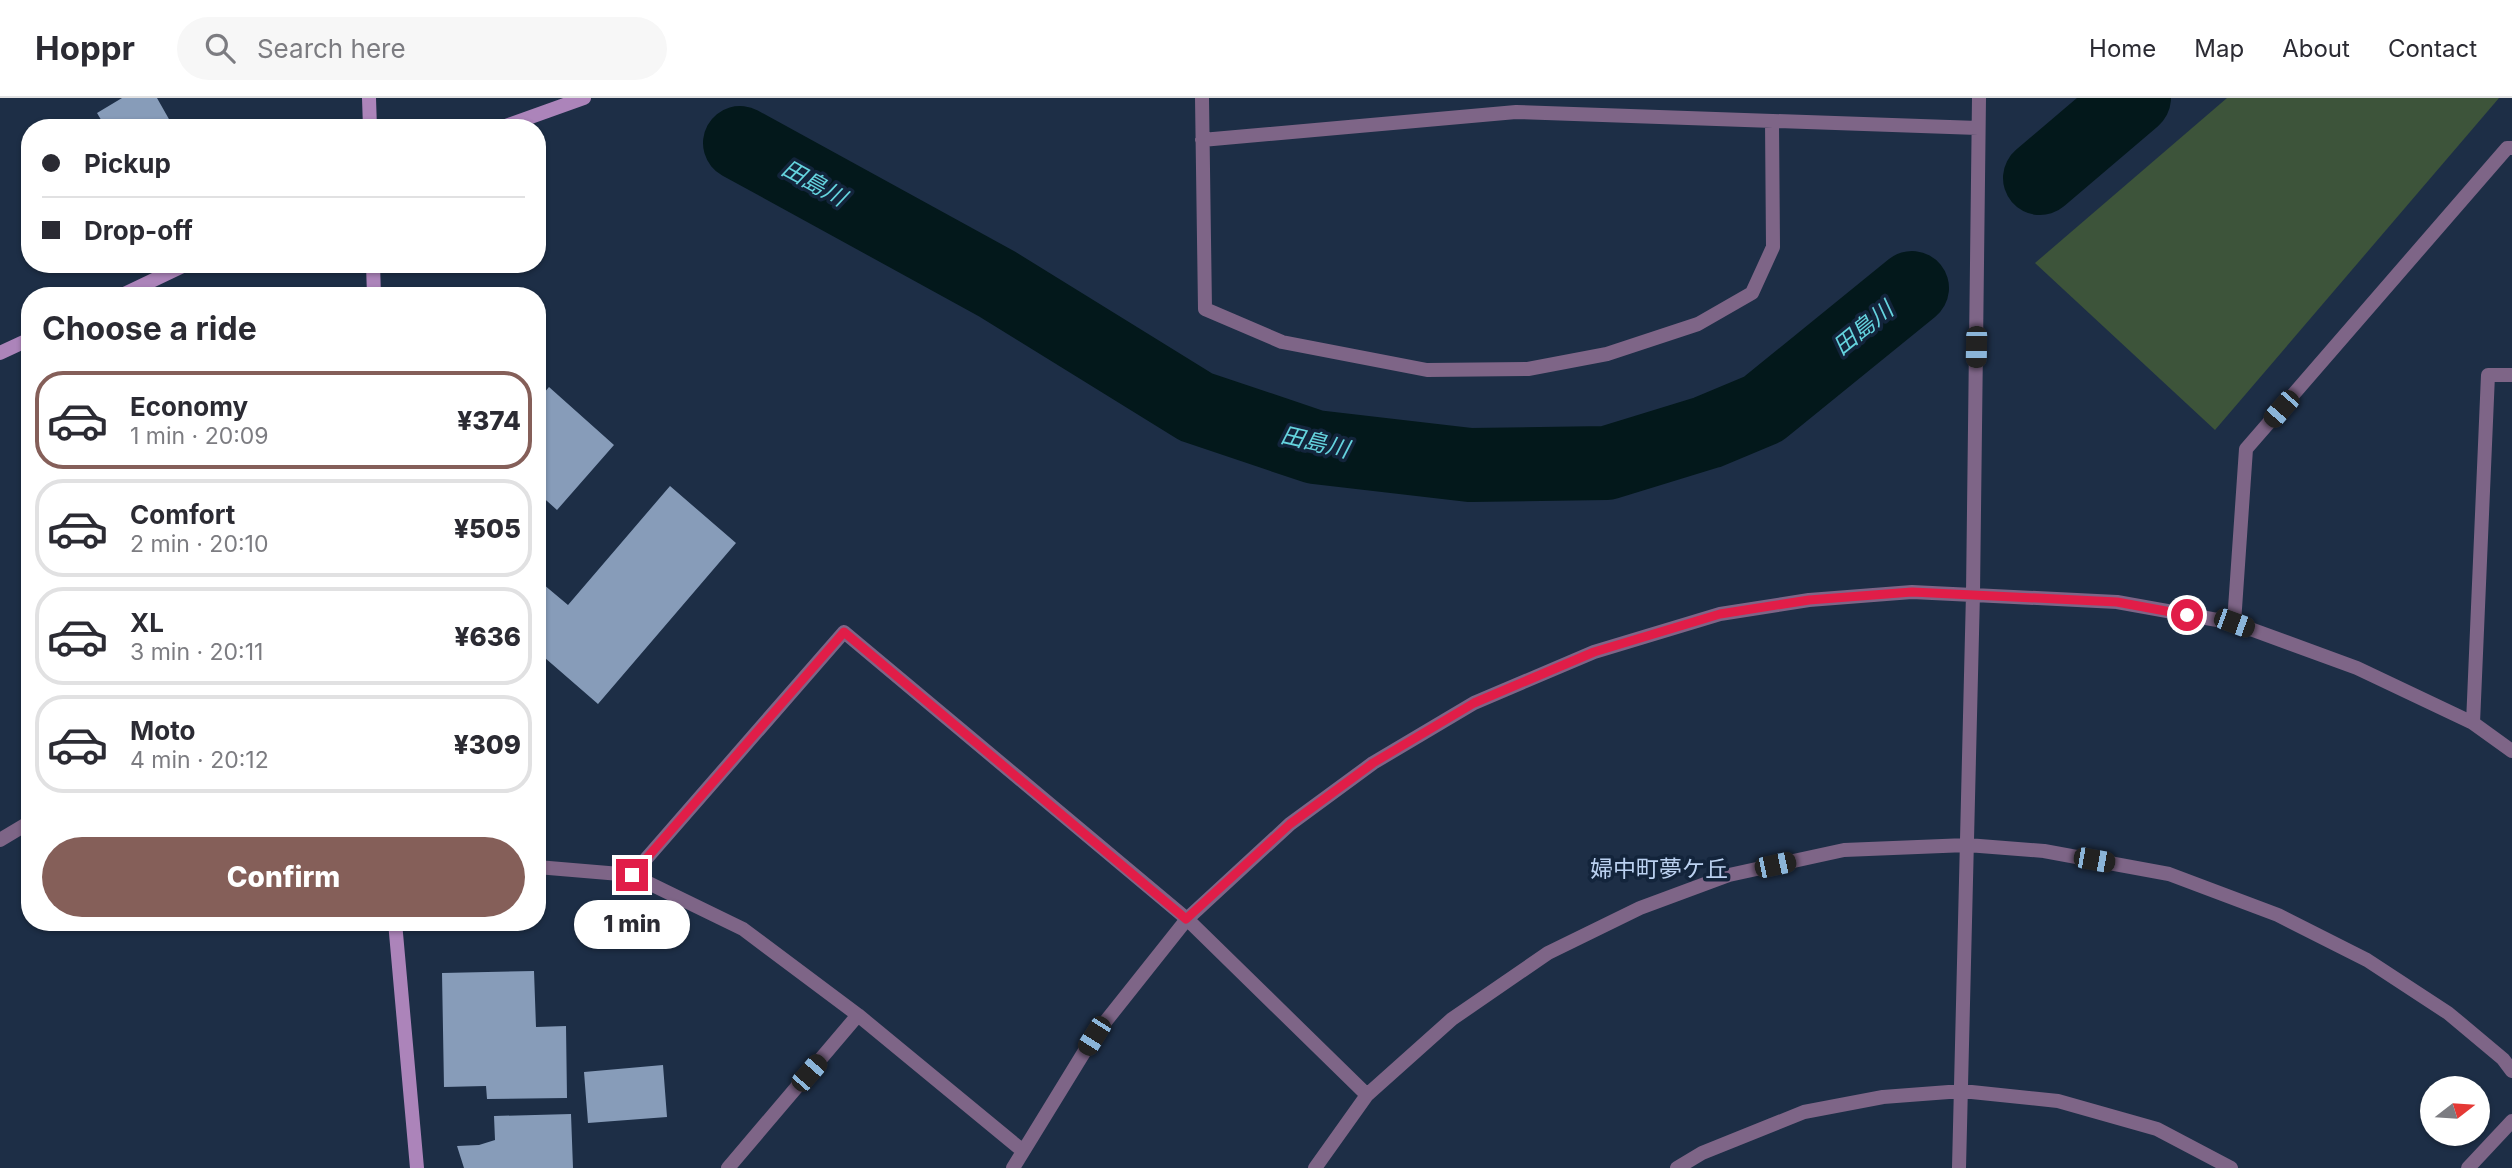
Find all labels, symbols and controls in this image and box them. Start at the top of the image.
search box [177,17,667,80]
text: Hoppr [35,28,135,68]
icon: search [201,29,239,67]
text: Search here [257,33,406,64]
text: Home [2089,34,2156,63]
text: Map [2194,34,2244,63]
text: About [2282,34,2350,63]
text: Contact [2388,34,2477,63]
text: Pickup [84,148,171,179]
water label: 田島川 [777,154,854,213]
text: Drop-off [84,215,193,246]
water label: 田島川 [1827,294,1901,361]
text: Choose a ride [42,309,257,348]
car [1966,326,1987,368]
car [2260,386,2303,432]
icon: car [46,389,109,452]
text: Economy [130,391,248,422]
text: ¥374 [457,405,521,436]
water label: 田島川 [1278,421,1355,464]
text: 1 min · 20:09 [130,422,269,450]
icon: car [46,497,109,560]
text: Comfort [130,499,235,530]
text: ¥505 [454,513,521,544]
text: 2 min · 20:10 [130,530,268,558]
route start [2171,599,2203,631]
icon: car [46,605,109,668]
car [2211,606,2258,640]
text: XL [130,607,164,638]
text: ¥636 [454,621,521,652]
text: 3 min · 20:11 [130,638,263,666]
icon: car [46,713,109,776]
text: Moto [130,715,195,746]
text: ¥309 [454,729,521,760]
text: 4 min · 20:12 [130,746,269,774]
button: Confirm [42,837,525,917]
car [2072,846,2117,874]
car [1753,850,1798,880]
district label: 婦中町夢ケ丘 [1590,855,1728,883]
route end [616,859,648,891]
callout: 1 min [574,900,690,948]
text: 1 min [603,910,661,938]
car [1074,1013,1115,1059]
car [788,1050,831,1096]
north arrow [2420,1076,2490,1146]
map controls [2420,1076,2490,1146]

